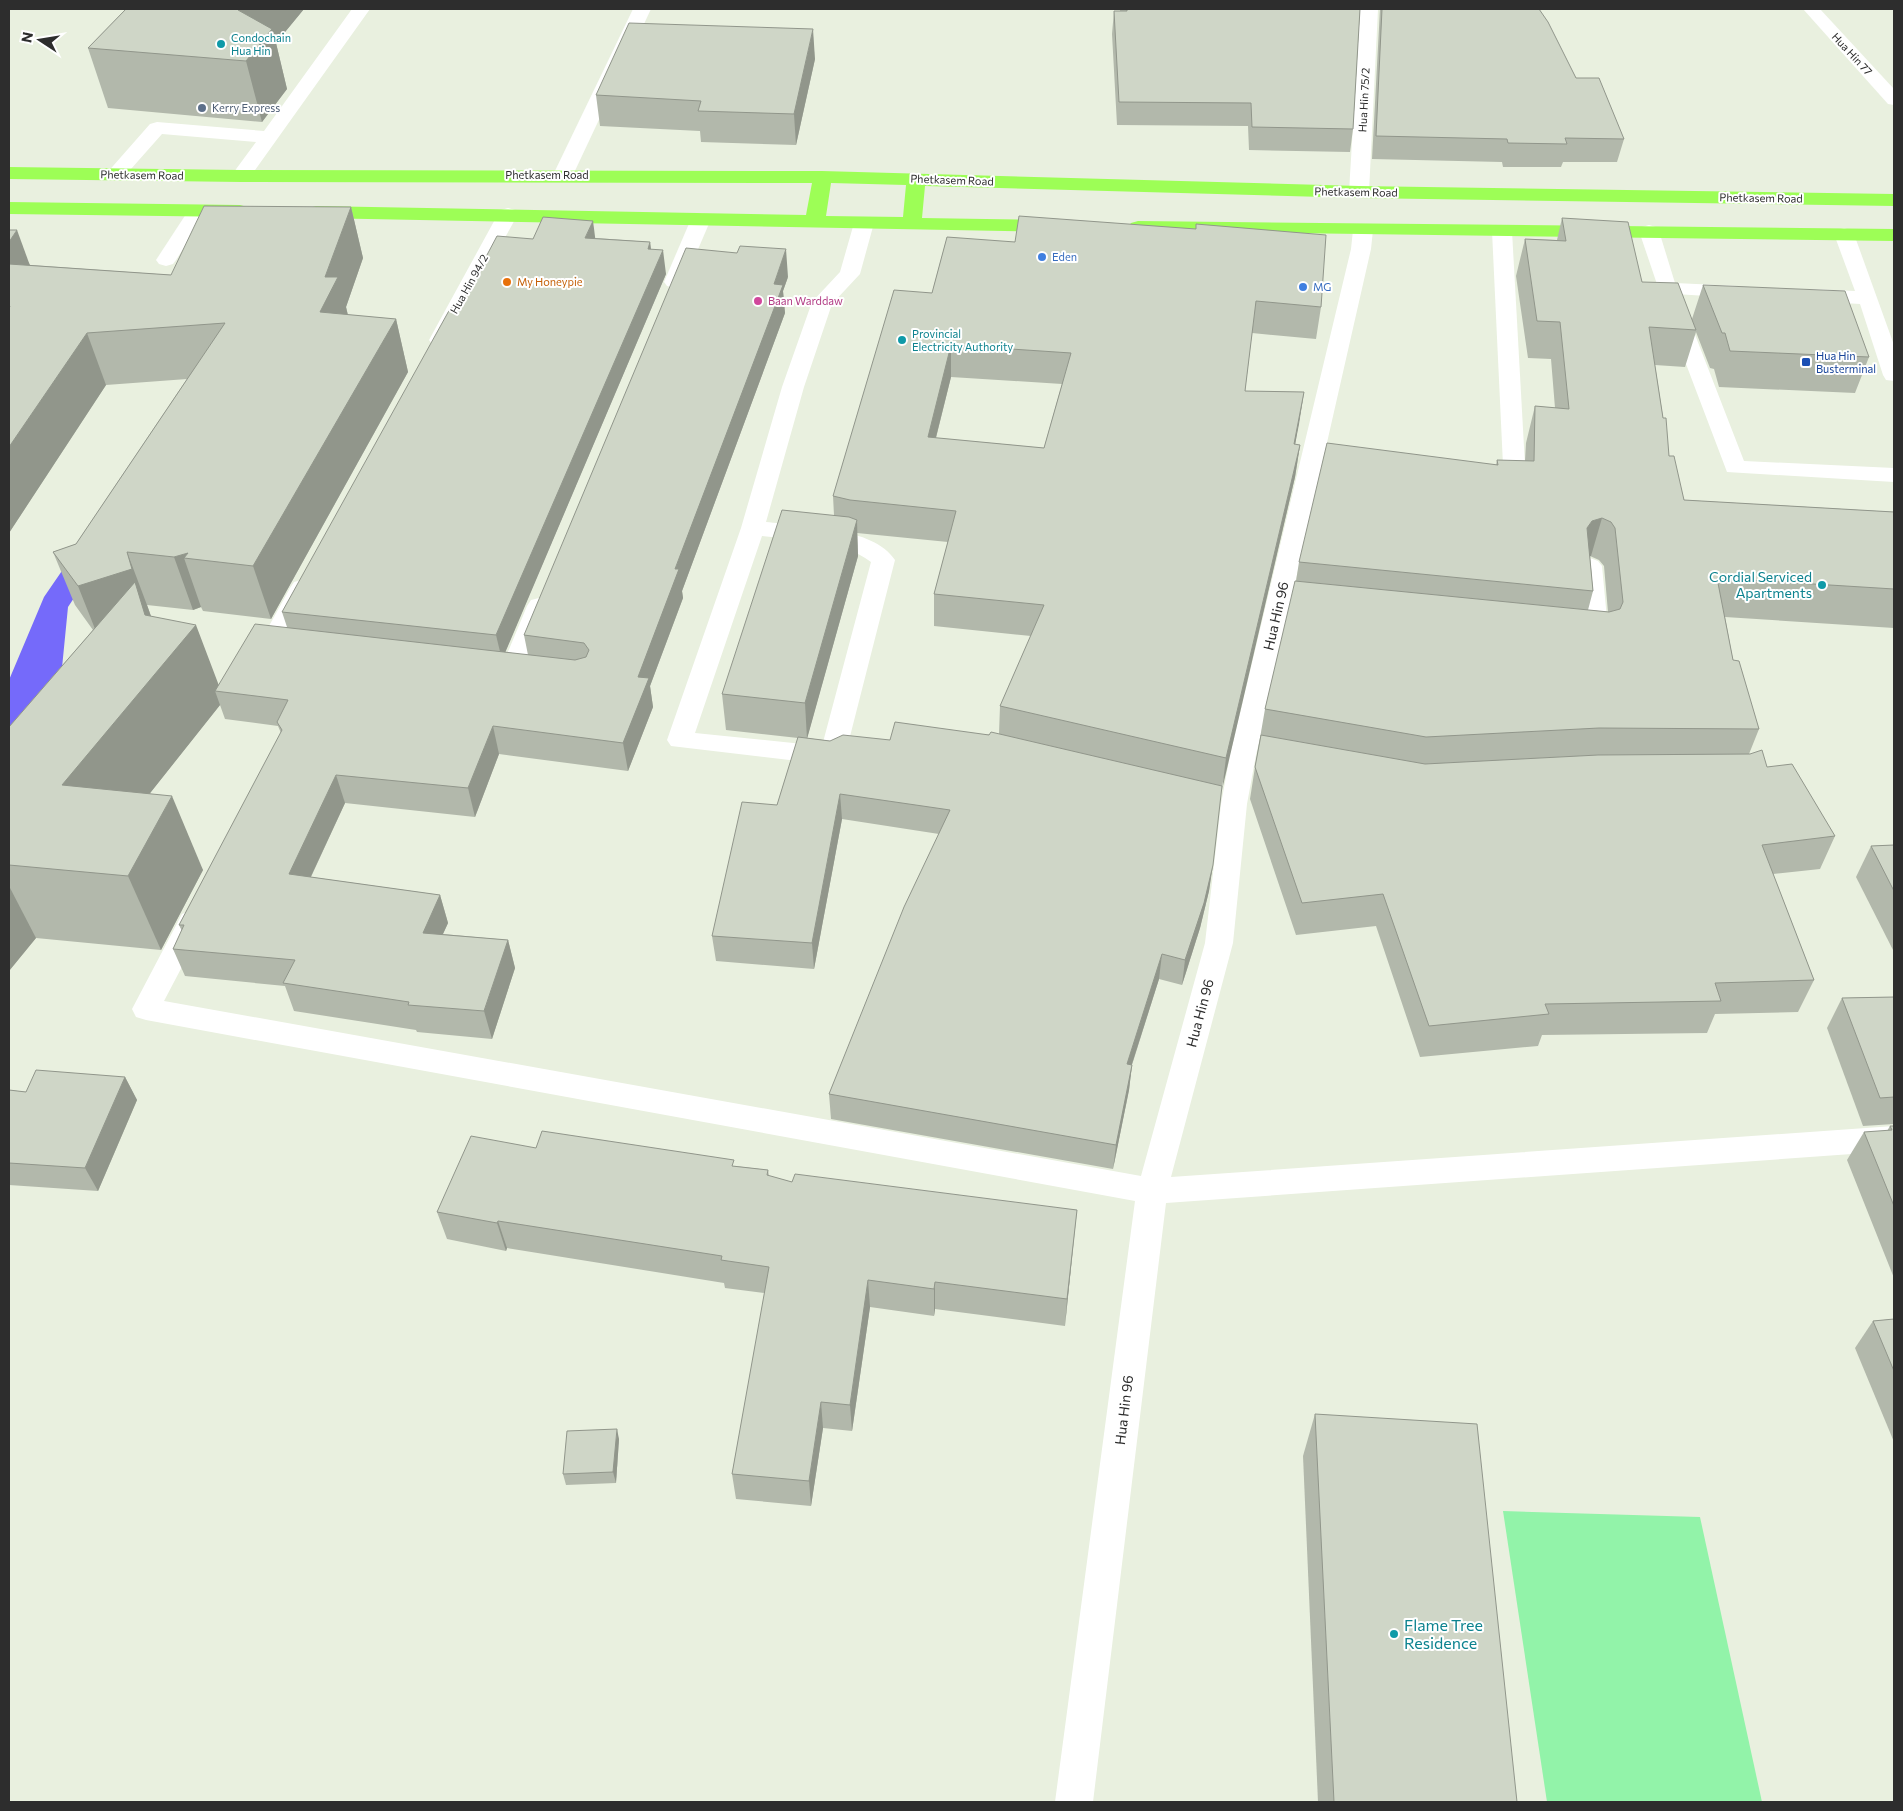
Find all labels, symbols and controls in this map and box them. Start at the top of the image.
north arrow [15,15,65,65]
text: N [17,30,36,44]
street label: Hua Hin 77 [1829,30,1875,78]
place label: Condochain Hua Hin [231,31,291,57]
marker: Condochain Hua Hin [215,38,227,50]
street label: Hua Hin 75/2 [1355,67,1372,133]
place label: Kerry Express [212,101,280,114]
marker: Kerry Express [196,102,208,114]
street label: Phetkasem Road [100,167,184,182]
street label: Phetkasem Road [505,168,589,181]
street label: Phetkasem Road [910,172,994,187]
street label: Phetkasem Road [1314,184,1398,199]
street label: Phetkasem Road [1719,190,1803,205]
place label: Eden [1052,250,1077,263]
marker: Eden [1036,251,1048,263]
street label: Hua Hin 94/2 [447,252,490,316]
place label: My Honeypie [517,275,583,288]
marker: My Honeypie [501,276,513,288]
place label: MG [1313,280,1331,293]
marker: MG [1297,281,1309,293]
place label: Baan Warddaw [768,294,843,307]
marker: Baan Warddaw [752,295,764,307]
place label: Provincial Electricity Authority [912,327,1014,353]
marker: Provincial Electricity Authority [896,334,908,346]
place label: Hua Hin Busterminal [1816,349,1876,375]
marker: Hua Hin Busterminal [1800,356,1812,368]
place label: Cordial Serviced Apartments [1709,568,1812,601]
marker: Cordial Serviced Apartments [1816,579,1828,591]
street label: Hua Hin 96 [1259,580,1292,652]
street label: Hua Hin 96 [1182,977,1217,1049]
street label: Hua Hin 96 [1111,1374,1136,1446]
place label: Flame Tree Residence [1404,1615,1483,1652]
marker: Flame Tree Residence [1388,1628,1400,1640]

